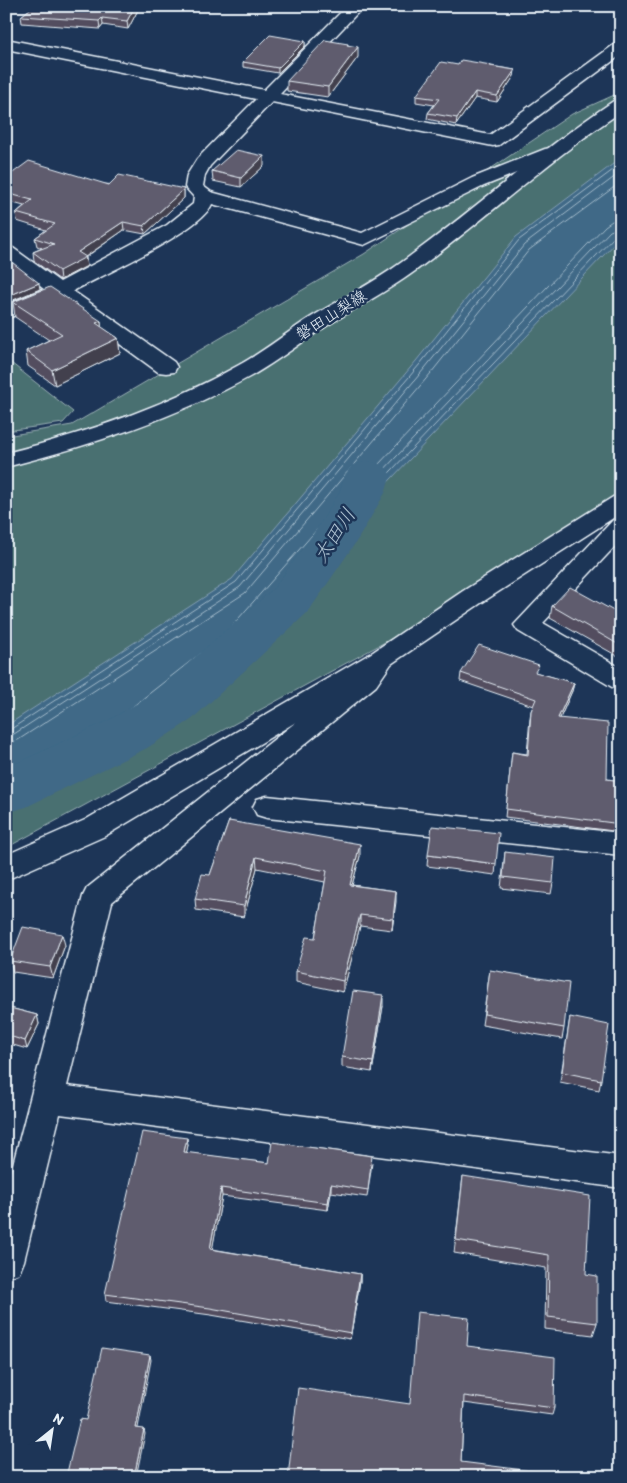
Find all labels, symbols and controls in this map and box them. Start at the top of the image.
street label: 磐田山梨線 [292,286,370,344]
water label: 太田川 [308,503,360,567]
north arrow [28,1406,78,1456]
text: N [50,1409,67,1429]

